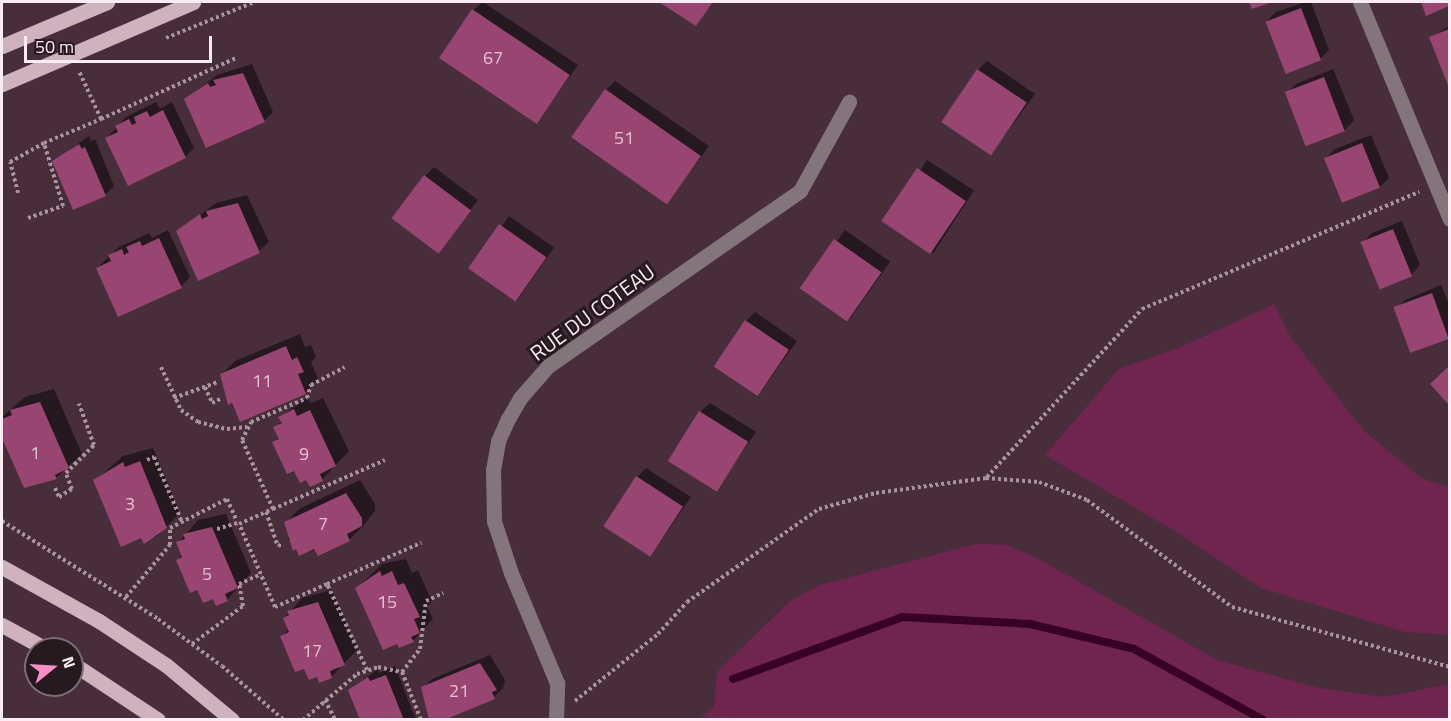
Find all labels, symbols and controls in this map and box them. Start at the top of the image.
scale bar [27,24,214,62]
text: 50 m [35,33,74,60]
house number: 67 [483,47,503,69]
house number: 51 [614,127,634,149]
street label: RUE DU COTEAU [525,258,659,366]
house number: 11 [252,370,272,392]
house number: 1 [30,442,40,464]
house number: 9 [299,443,309,465]
house number: 3 [125,493,135,515]
house number: 7 [318,513,328,535]
house number: 5 [202,563,212,585]
house number: 15 [377,591,397,613]
north arrow [24,637,84,697]
house number: 17 [302,640,322,662]
text: N [56,653,82,671]
house number: 21 [449,680,469,702]

